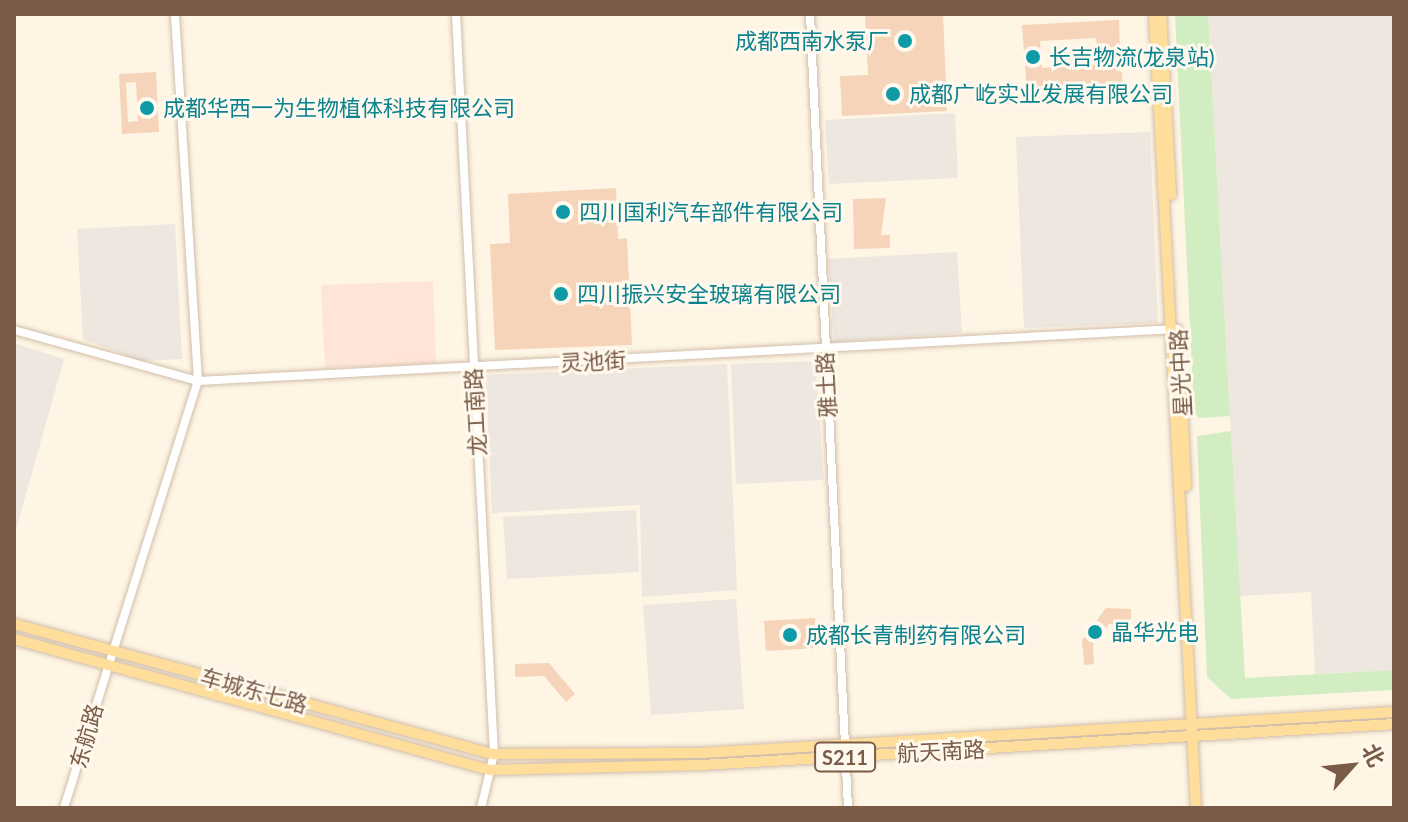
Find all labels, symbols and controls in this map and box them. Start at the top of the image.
place label: 成都西南水泵厂 [735,28,889,54]
marker: 成都西南水泵厂 [896,32,914,50]
place label: 长吉物流(龙泉站) [1049,44,1215,70]
marker: 长吉物流(龙泉站) [1024,48,1042,66]
place label: 成都广屹实业发展有限公司 [909,81,1173,107]
marker: 成都广屹实业发展有限公司 [884,85,902,103]
place label: 成都华西一为生物植体科技有限公司 [163,95,515,121]
marker: 成都华西一为生物植体科技有限公司 [138,99,156,117]
place label: 四川国利汽车部件有限公司 [579,199,843,225]
marker: 四川国利汽车部件有限公司 [554,203,572,221]
place label: 四川振兴安全玻璃有限公司 [577,281,841,307]
marker: 四川振兴安全玻璃有限公司 [552,285,570,303]
street label: 星光中路 [1165,328,1195,418]
street label: 灵池街 [559,346,627,376]
street label: 雅土路 [811,351,841,419]
street label: 龙工南路 [460,367,490,457]
place label: 晶华光电 [1111,619,1199,645]
place label: 成都长青制药有限公司 [806,622,1026,648]
marker: 晶华光电 [1086,623,1104,641]
marker: 成都长青制药有限公司 [781,626,799,644]
street label: 车城东七路 [197,662,311,718]
street label: 东航路 [64,701,108,771]
north arrow [1312,726,1392,806]
street label: 航天南路 [896,736,986,766]
text: 北 [1357,739,1391,771]
road number: S211 [813,741,877,773]

